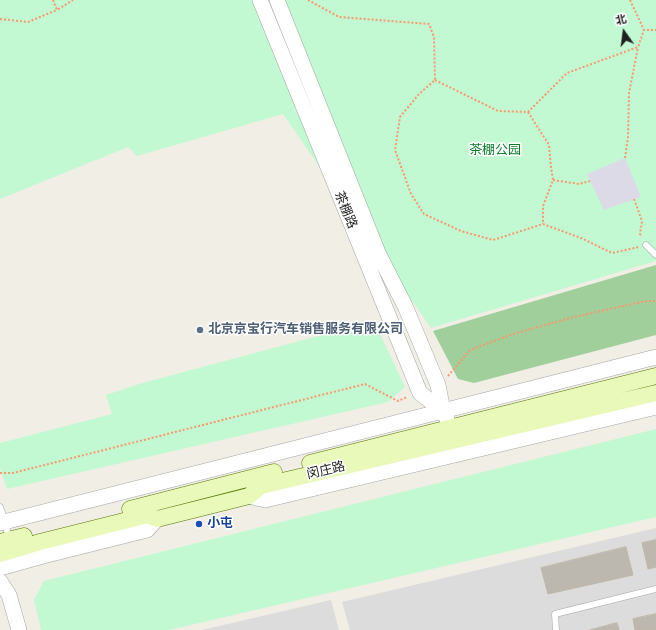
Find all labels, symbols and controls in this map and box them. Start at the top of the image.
north arrow [604,12,644,52]
text: 北 [614,12,628,28]
park label: 茶棚公园 [469,143,521,159]
street label: 茶棚路 [330,189,360,231]
place label: 北京京宝行汽车销售服务有限公司 [208,322,403,338]
marker: 北京京宝行汽车销售服务有限公司 [195,325,205,335]
street label: 闵庄路 [305,459,347,483]
place label: 小屯 [207,516,233,532]
marker: 小屯 [194,519,204,529]

